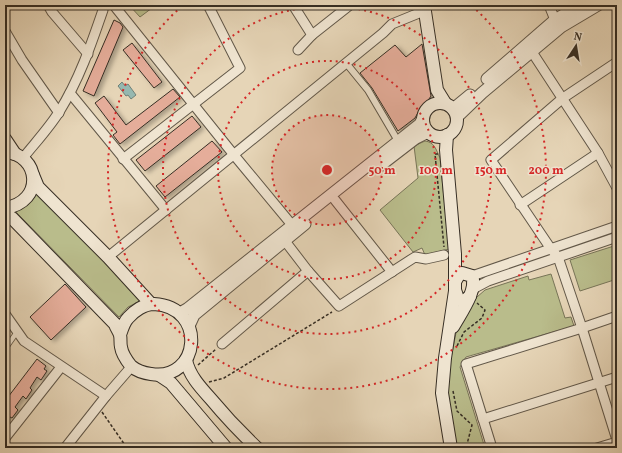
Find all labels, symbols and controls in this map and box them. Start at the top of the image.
north arrow [556,26,596,66]
text: N [572,30,583,46]
centre of rings [320,163,334,177]
text: 50 m [368,163,396,179]
text: 100 m [419,163,453,179]
text: 150 m [475,163,507,179]
text: 200 m [528,163,564,179]

